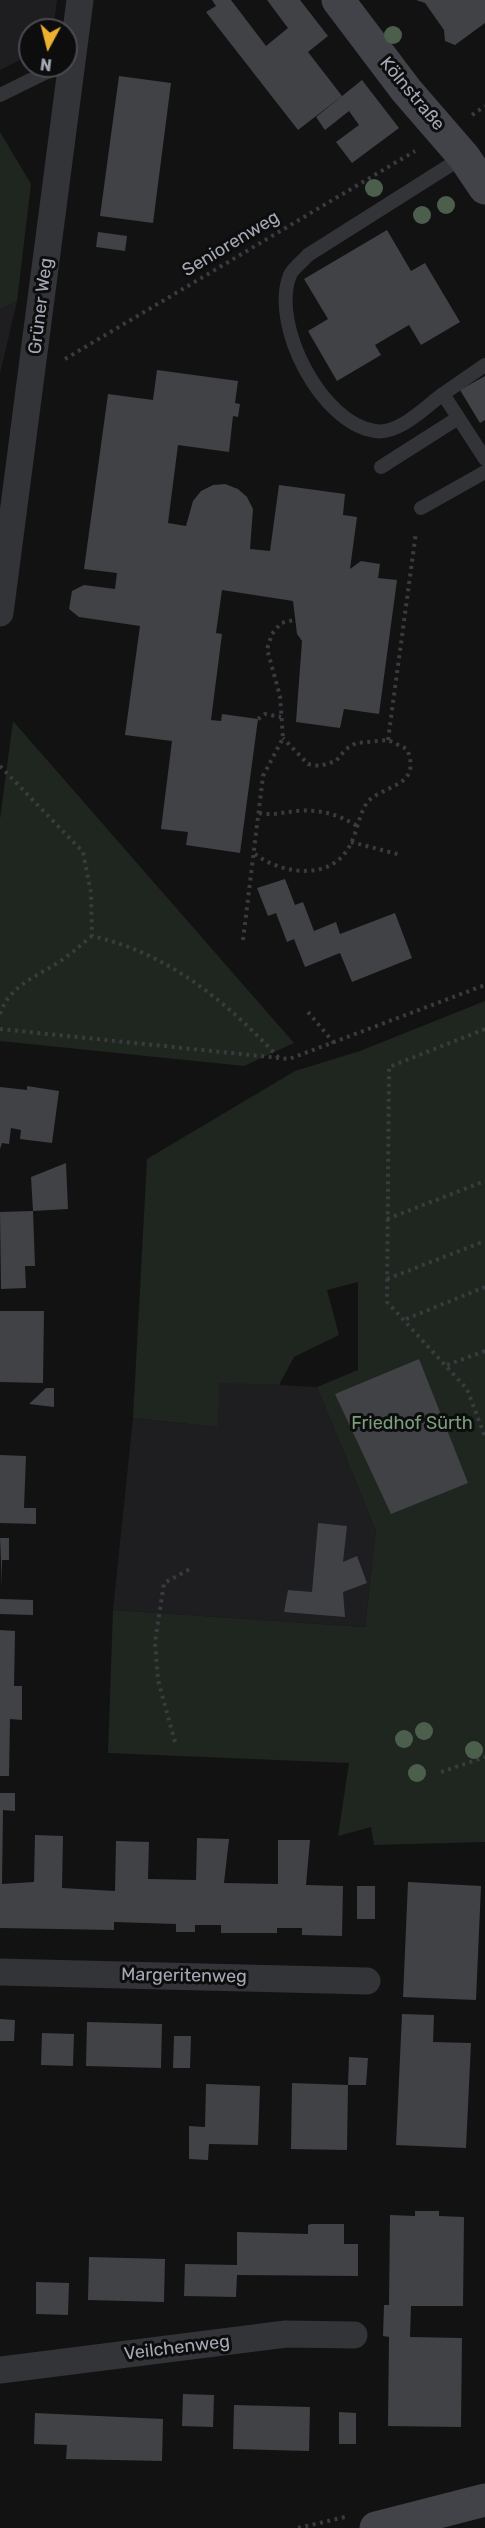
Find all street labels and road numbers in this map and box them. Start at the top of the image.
street label: Kölnstraße [375,53,449,135]
street label: Seniorenweg [179,207,283,281]
street label: Grüner Weg [24,257,58,355]
street label: Margeritenweg [121,1964,247,1988]
street label: Veilchenweg [123,2331,231,2365]

